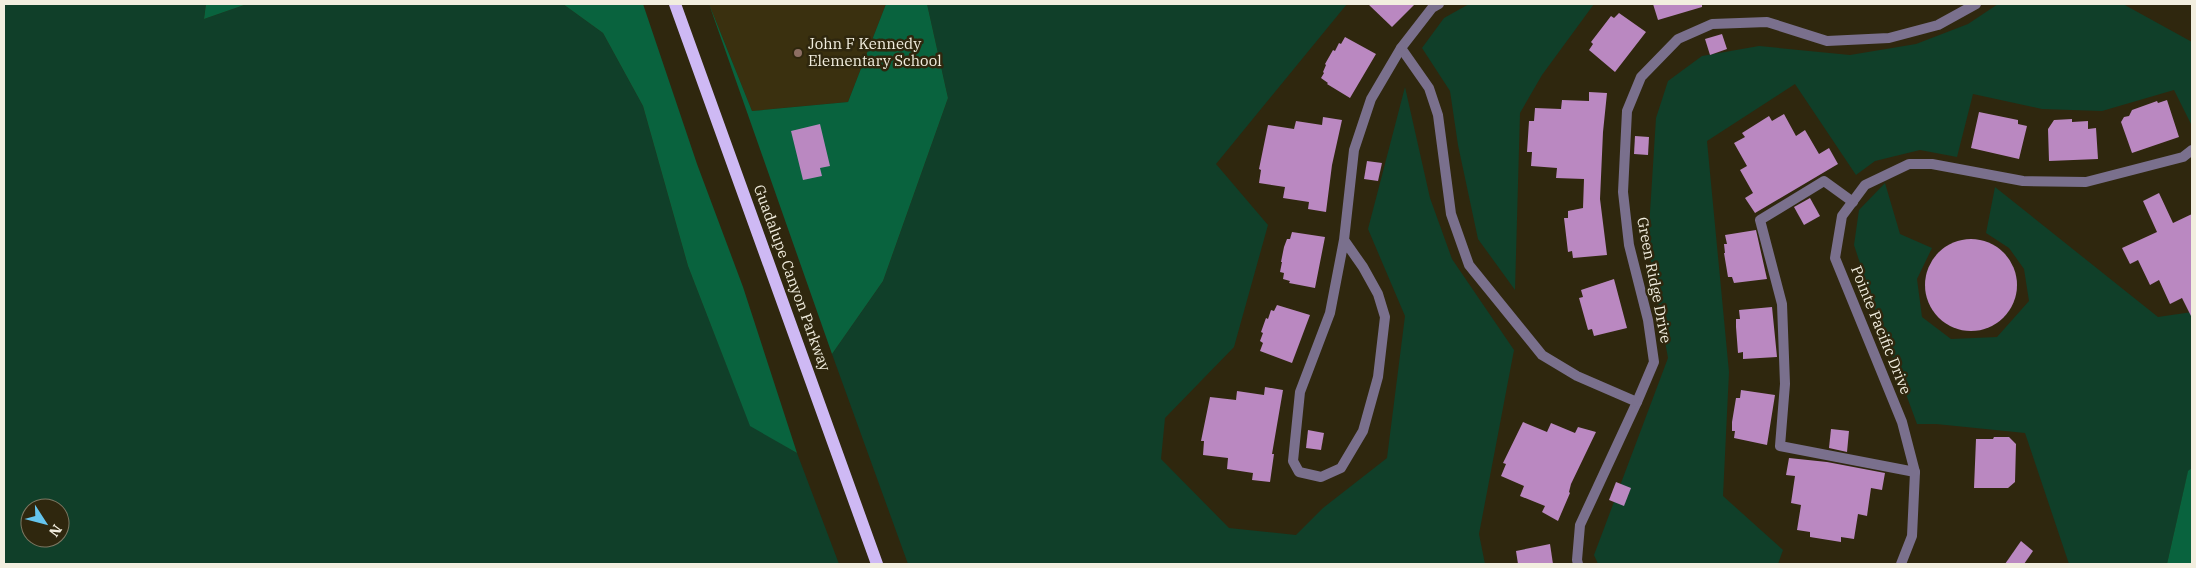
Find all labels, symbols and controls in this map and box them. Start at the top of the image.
place label: John F Kennedy Elementary School [808,34,942,70]
marker: John F Kennedy Elementary School [792,47,804,59]
street label: Guadalupe Canyon Parkway [750,182,835,374]
street label: Green Ridge Drive [1633,215,1676,345]
street label: Pointe Pacific Drive [1847,263,1916,397]
north arrow [20,498,70,548]
text: N [45,521,66,540]

